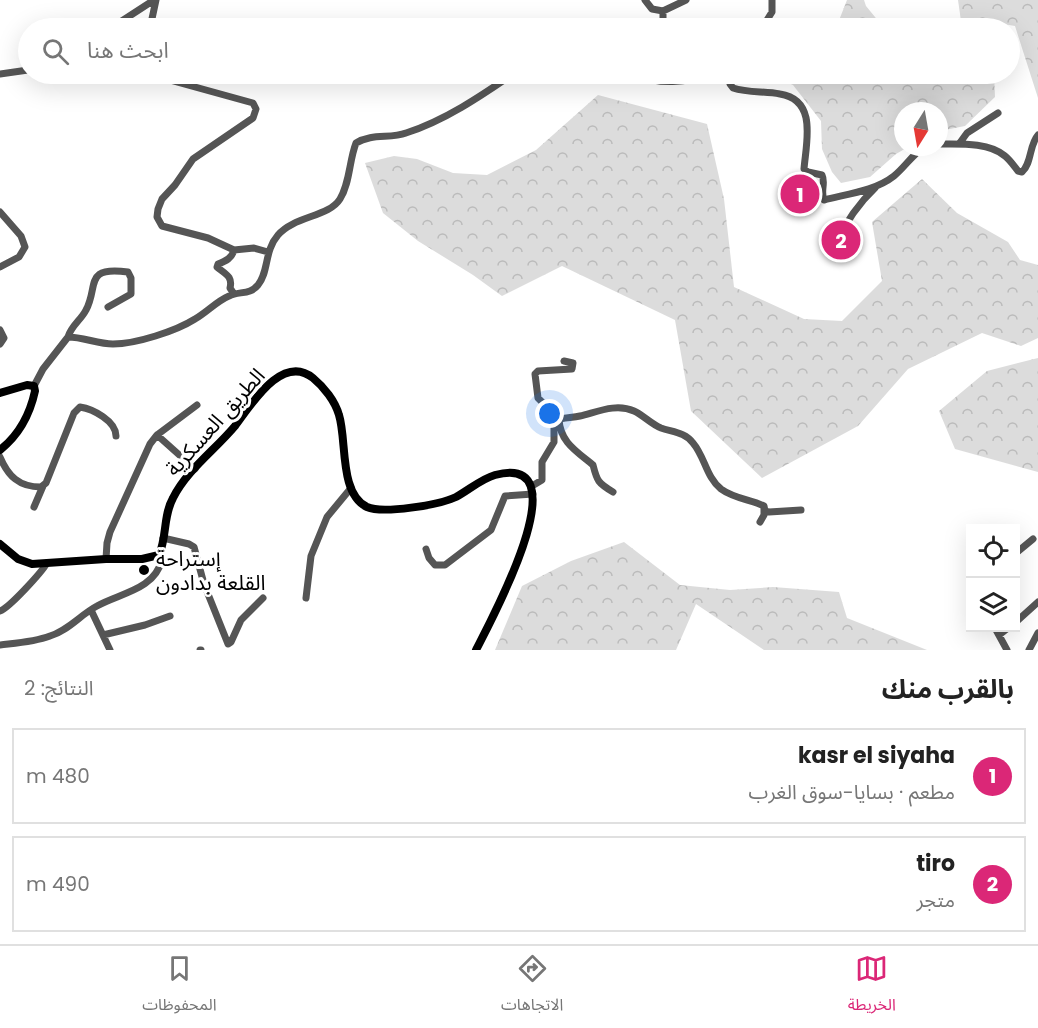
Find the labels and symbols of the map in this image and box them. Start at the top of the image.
north arrow [894,102,948,156]
pin: 1 [780,172,820,216]
pin: 2 [822,218,860,262]
street label: الطريق العسكرية [159,362,271,482]
your location [535,399,564,428]
place label: إستراحة القلعة بدادون [156,544,266,597]
marker: إستراحة القلعة بدادون [137,563,151,577]

